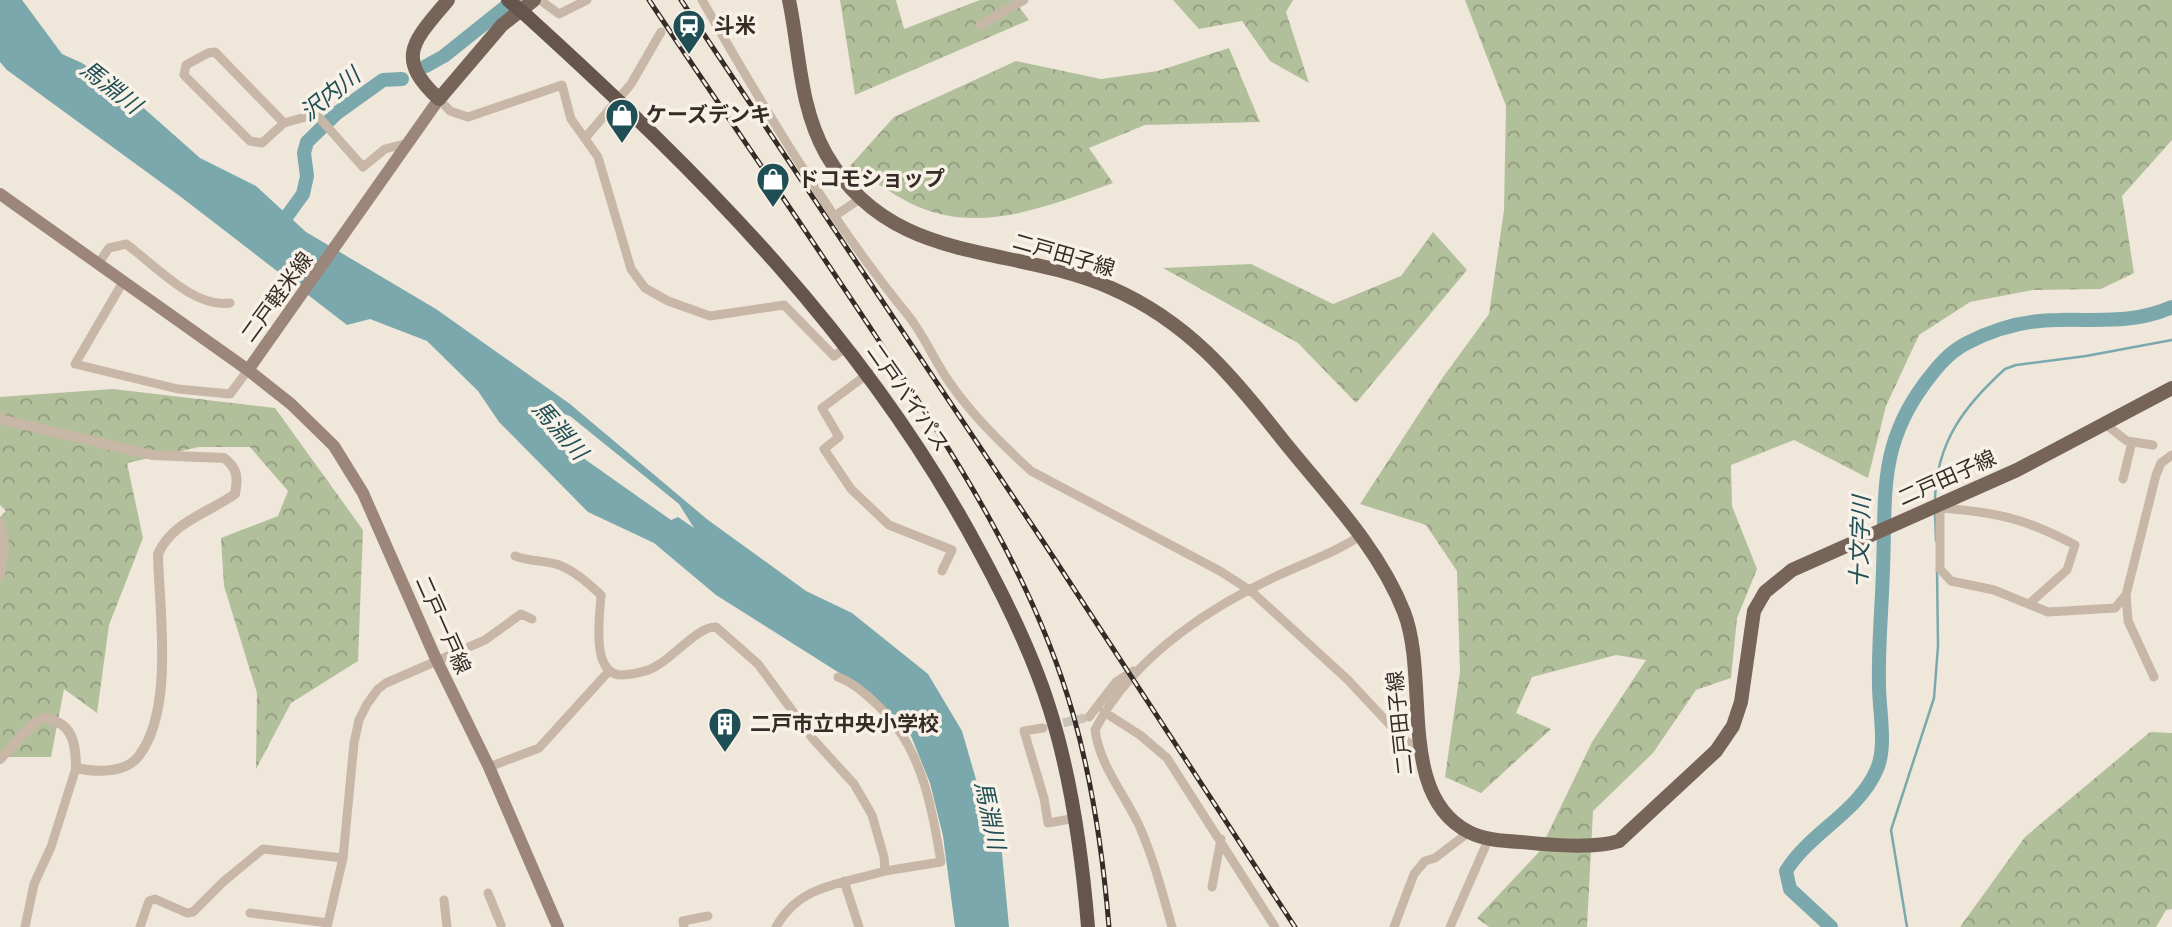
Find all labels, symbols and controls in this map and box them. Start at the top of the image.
station icon: 斗米 [670,7,708,56]
place label: 斗米 [714,9,756,41]
water label: 馬淵川 [73,52,152,123]
water label: 沢内川 [292,56,370,129]
shop icon: ケーズデンキ [603,96,641,145]
place label: ケーズデンキ [646,98,771,130]
shop icon: ドコモショップ [754,160,792,209]
place label: ドコモショップ [798,162,945,194]
street label: 二戸田子線 [1009,224,1119,284]
street label: 二戸軽米線 [232,245,320,348]
street label: 二戸バイパス [860,337,958,458]
water label: 馬淵川 [525,392,598,469]
street label: 二戸田子線 [1892,441,2001,513]
water label: 十文字川 [1840,492,1879,589]
street label: 二戸一戸線 [408,570,480,679]
street label: 二戸田子線 [1378,669,1420,777]
building icon: 二戸市立中央小学校 [706,705,744,754]
place label: 二戸市立中央小学校 [750,707,939,739]
water label: 馬淵川 [966,778,1015,855]

